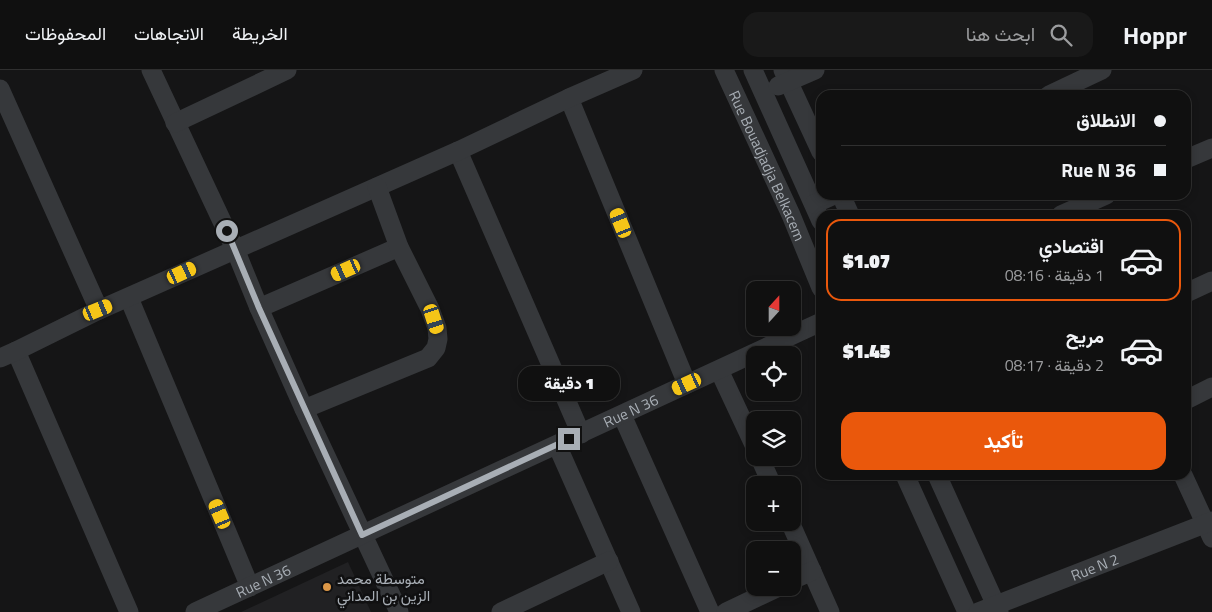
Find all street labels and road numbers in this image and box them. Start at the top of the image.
street label: Rue Bouadjadja Belkacem [723,86,812,244]
street label: Rue N 36 [599,388,662,433]
street label: Rue N 2 [1067,547,1122,586]
street label: Rue N 36 [232,558,294,603]

